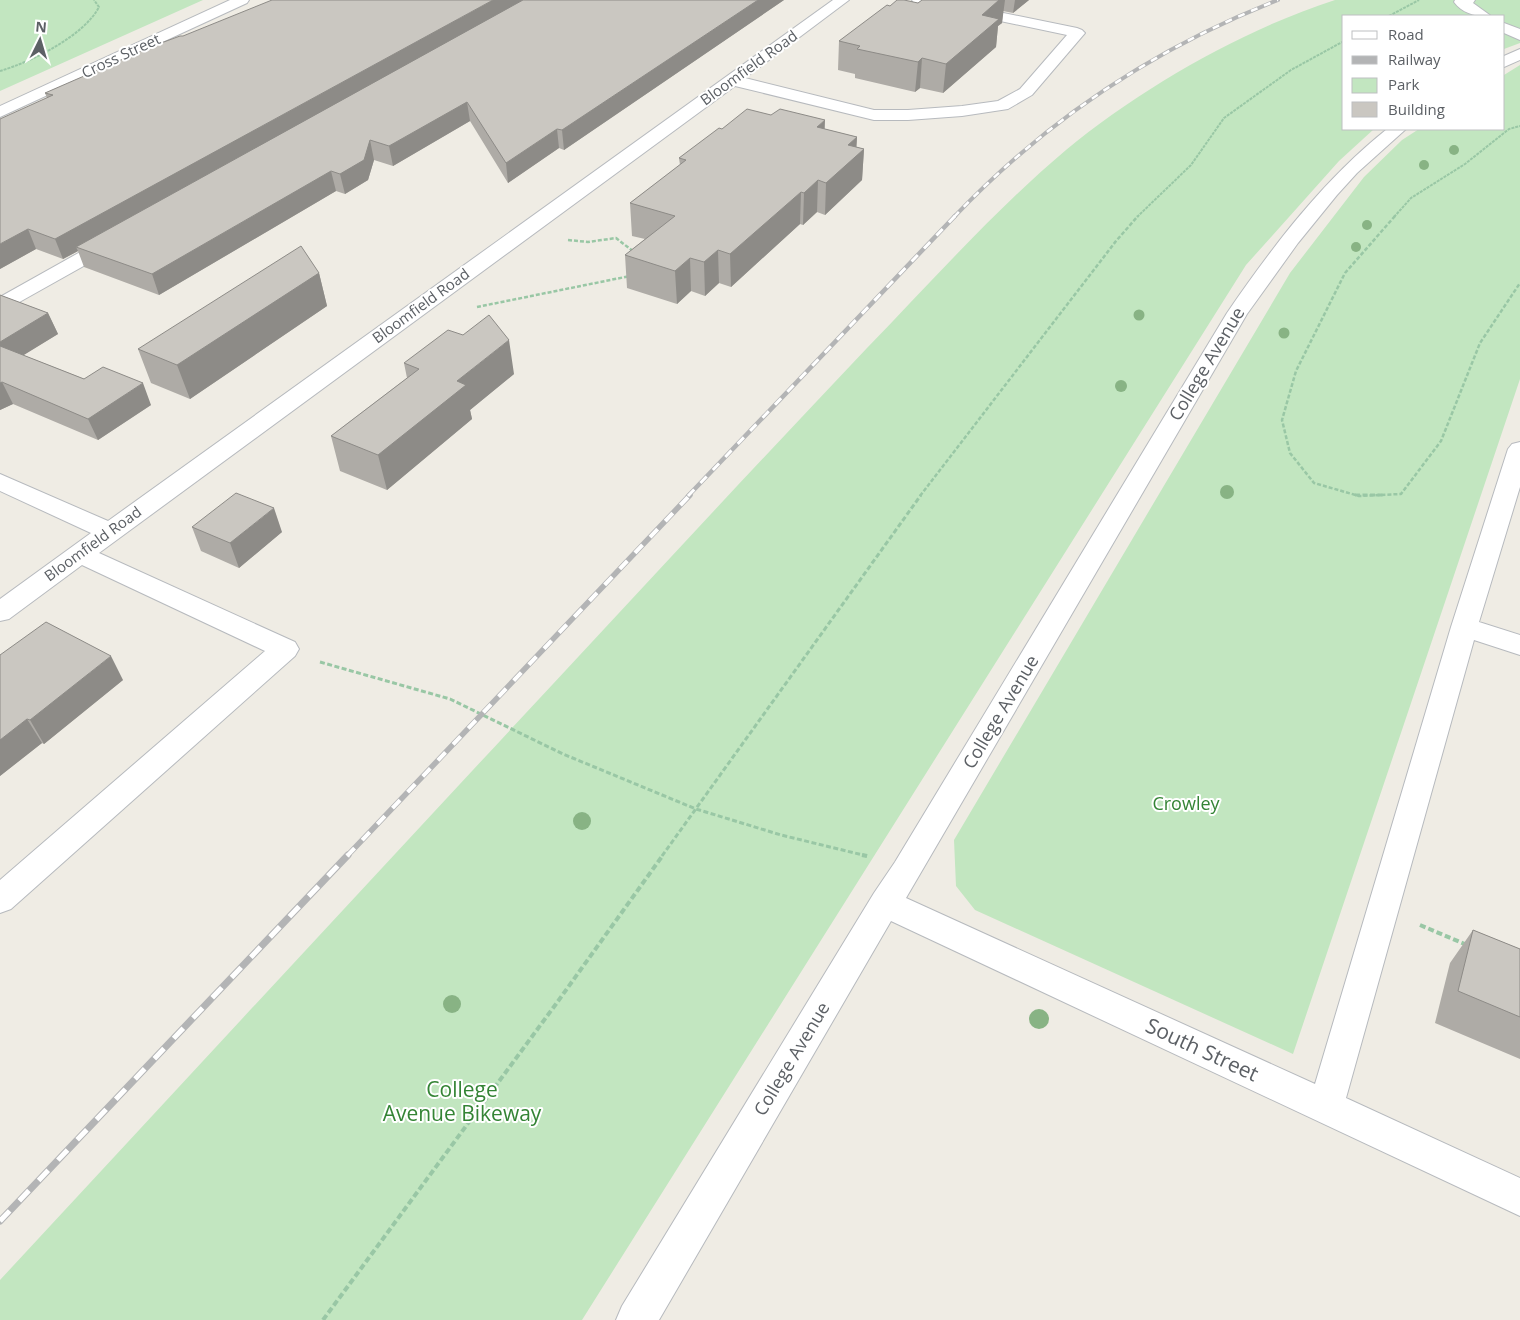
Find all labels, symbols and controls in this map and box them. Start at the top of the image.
north arrow [15,15,65,65]
legend [1342,15,1505,130]
text: N [35,17,48,37]
text: Road [1388,24,1424,44]
street label: Bloomfield Road [696,25,801,109]
street label: Cross Street [78,28,163,82]
text: Railway [1388,49,1441,69]
text: Park [1388,74,1419,94]
text: Building [1388,99,1445,119]
street label: Bloomfield Road [368,263,473,347]
street label: College Avenue [1163,302,1250,425]
street label: Bloomfield Road [40,501,145,585]
street label: College Avenue [957,650,1044,773]
park label: Crowley [1152,791,1221,815]
street label: College Avenue [748,997,835,1120]
street label: South Street [1141,1011,1263,1087]
park label: College Avenue Bikeway [383,1075,542,1127]

